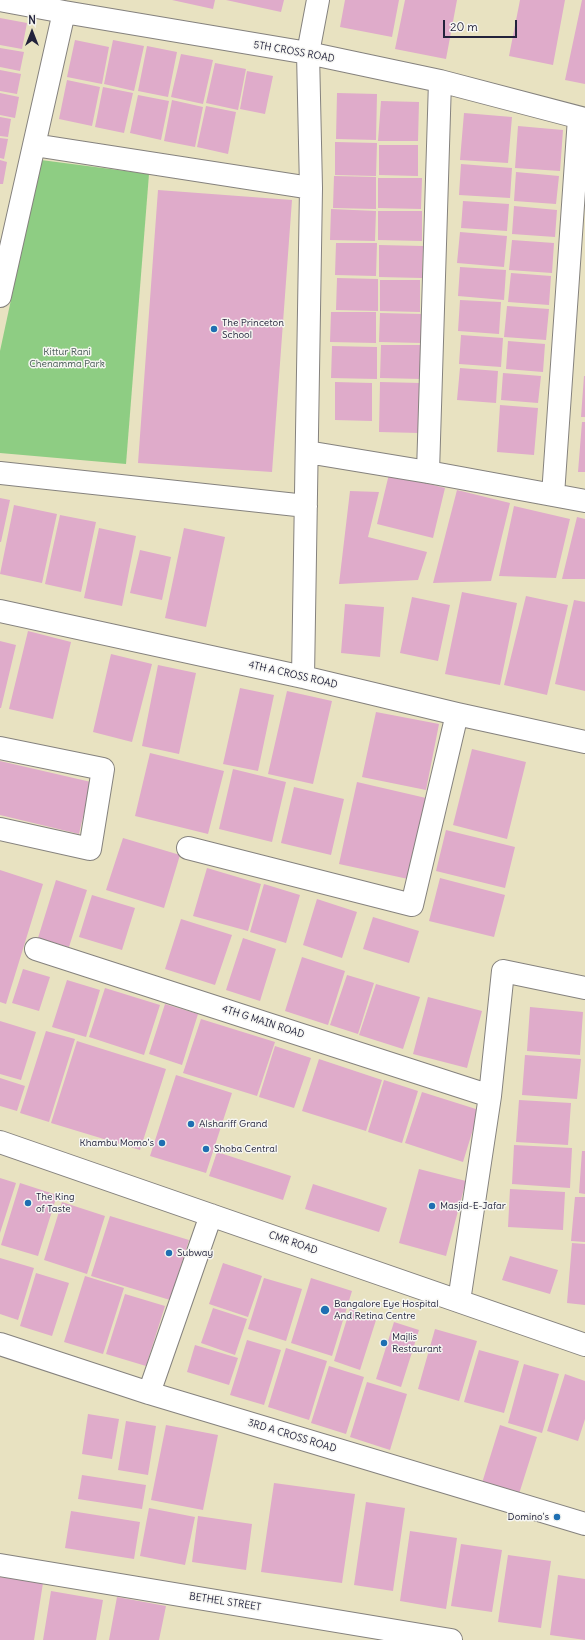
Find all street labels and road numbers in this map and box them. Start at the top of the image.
street label: 5TH CROSS ROAD [252,39,336,65]
street label: 4TH A CROSS ROAD [247,659,339,691]
street label: 4TH G MAIN ROAD [220,1003,306,1041]
street label: CMR ROAD [267,1229,319,1257]
street label: 3RD A CROSS ROAD [246,1417,338,1455]
street label: BETHEL STREET [188,1590,262,1614]

